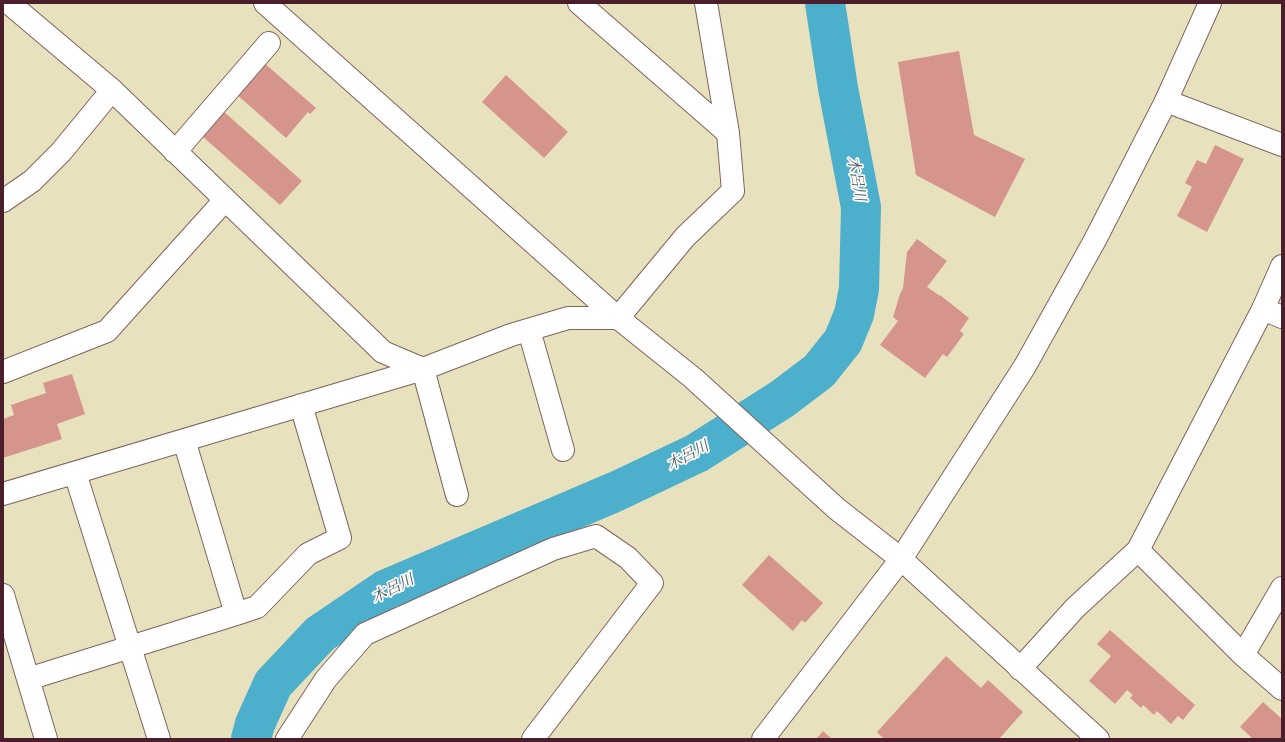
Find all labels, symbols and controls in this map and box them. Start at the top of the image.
water label: 木呂川 [843,155,869,203]
water label: 木呂川 [664,437,712,475]
water label: 木呂川 [369,571,417,607]

